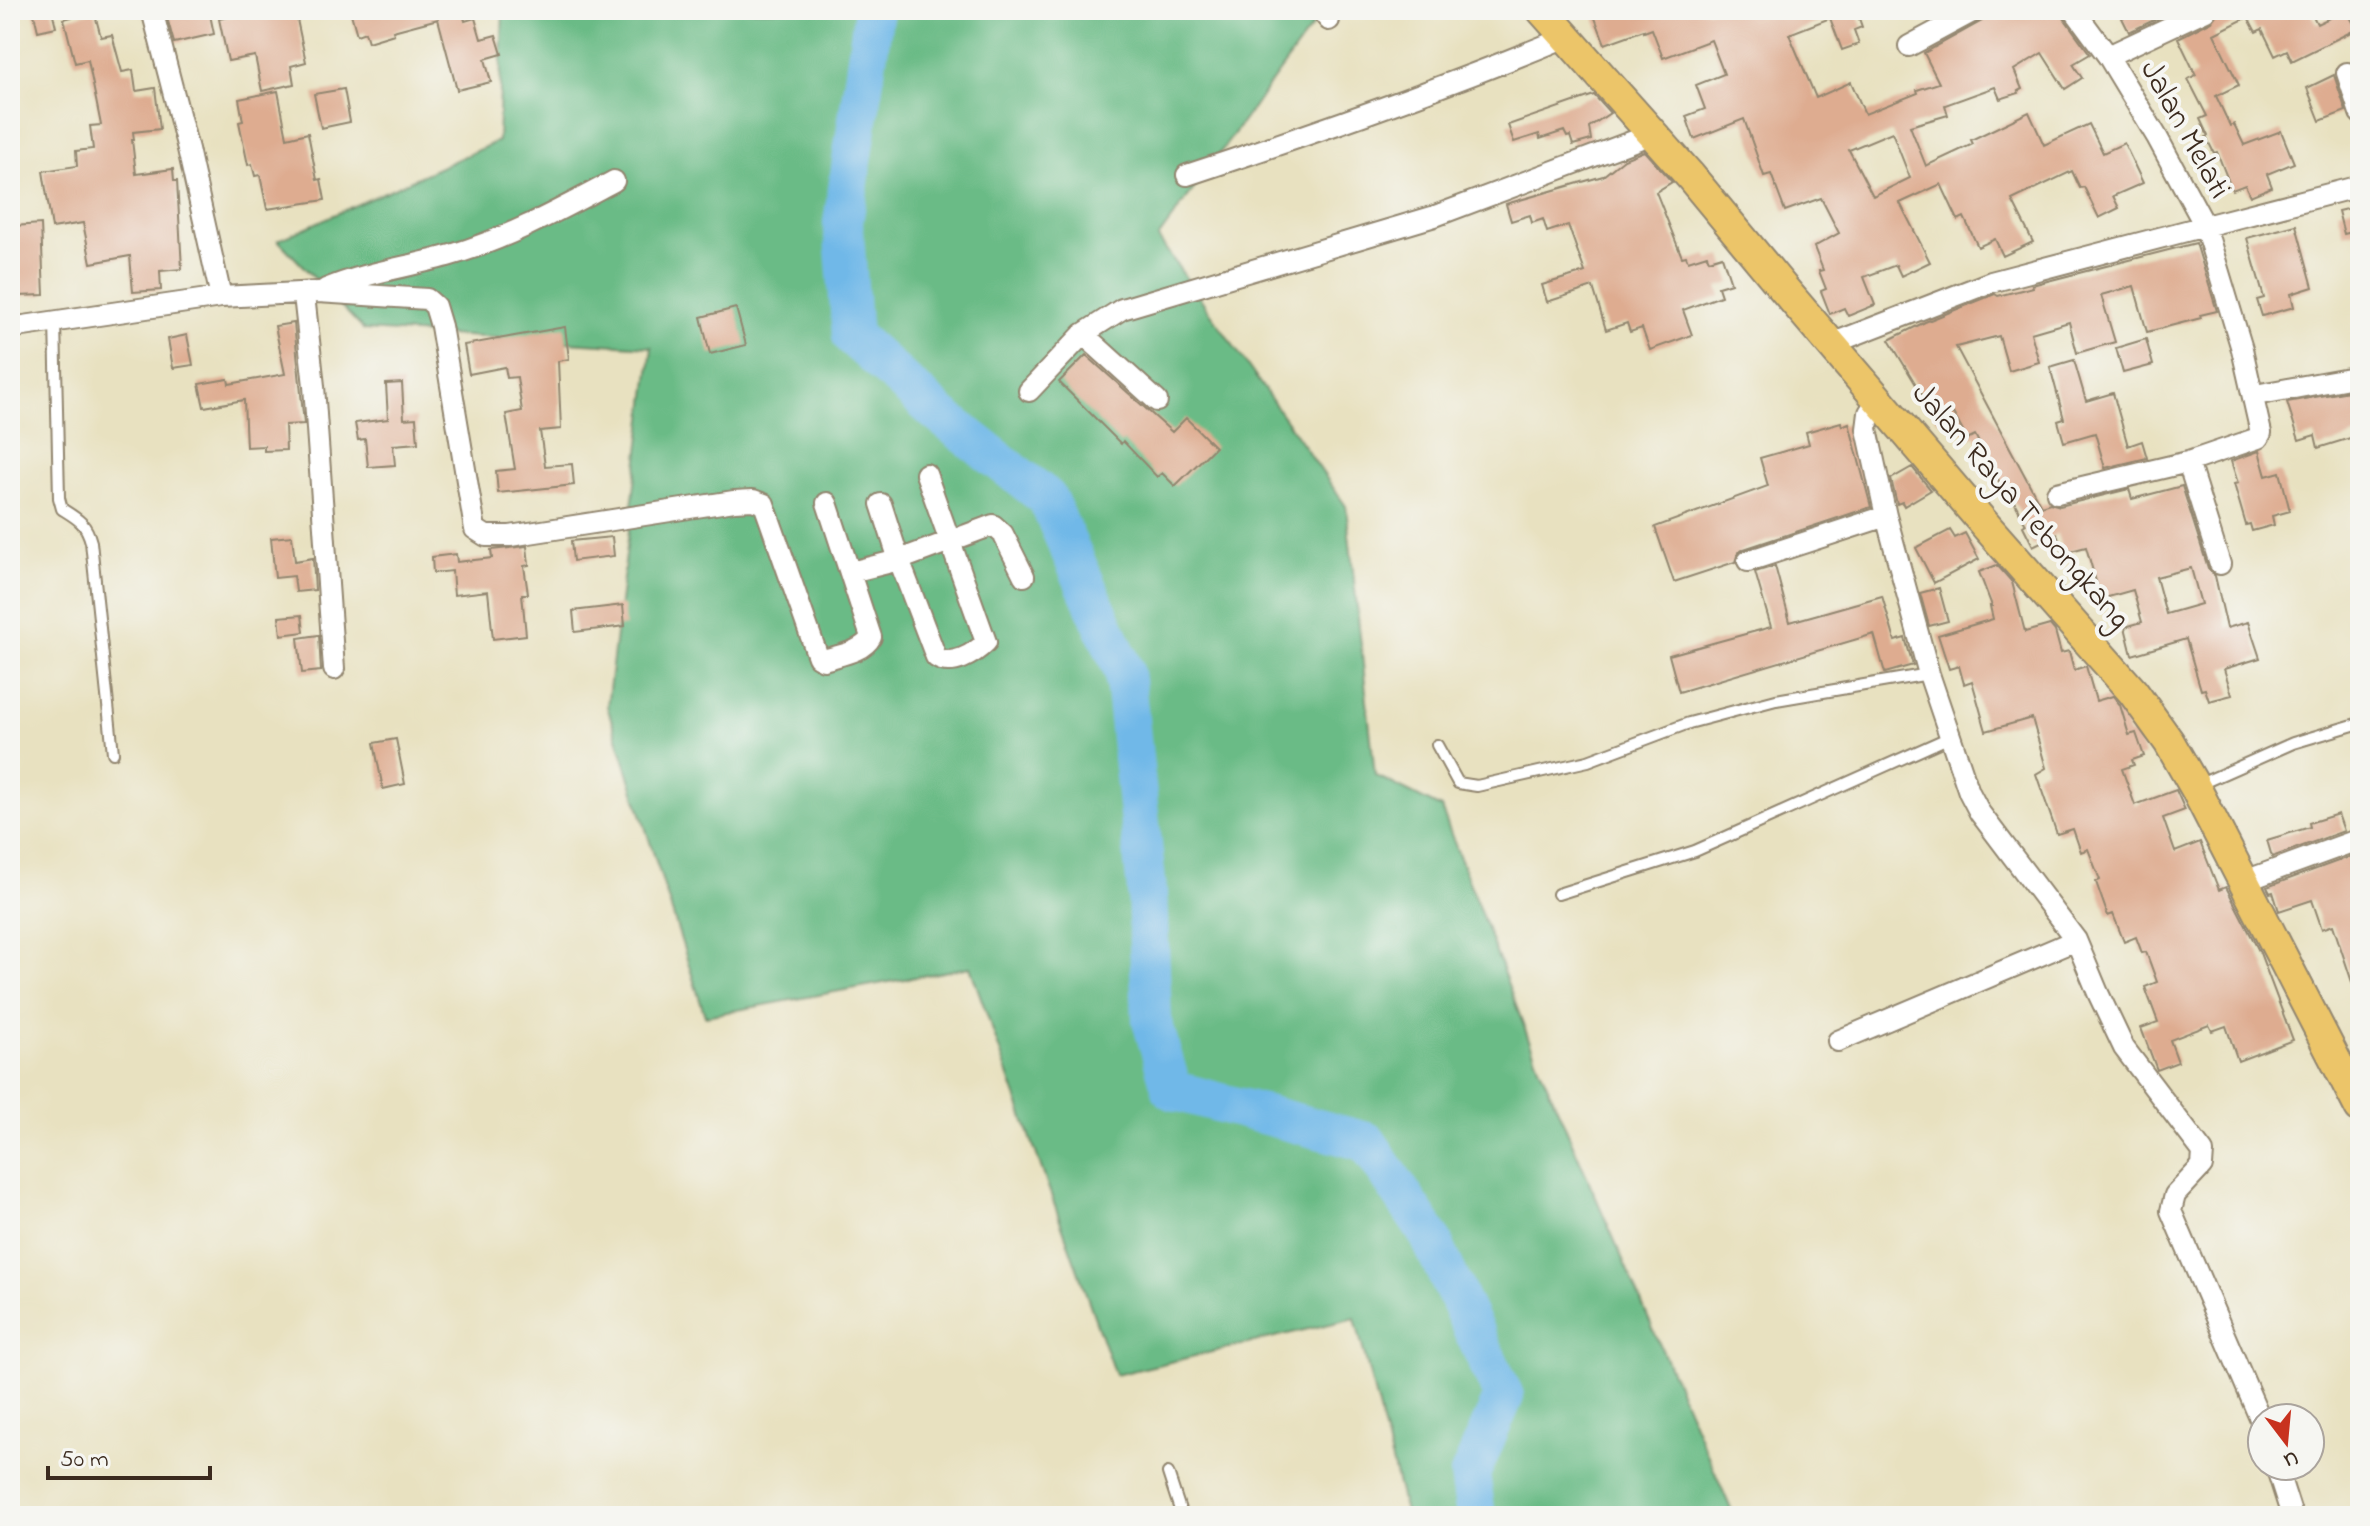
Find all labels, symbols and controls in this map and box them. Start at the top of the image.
street label: Jalan Melati [2127,52,2241,208]
street label: Jalan Raya Tebongkang [1899,373,2141,641]
north arrow [2246,1402,2326,1482]
scale bar [48,1430,210,1480]
text: U [2280,1441,2302,1476]
text: 50 m [60,1443,109,1478]

